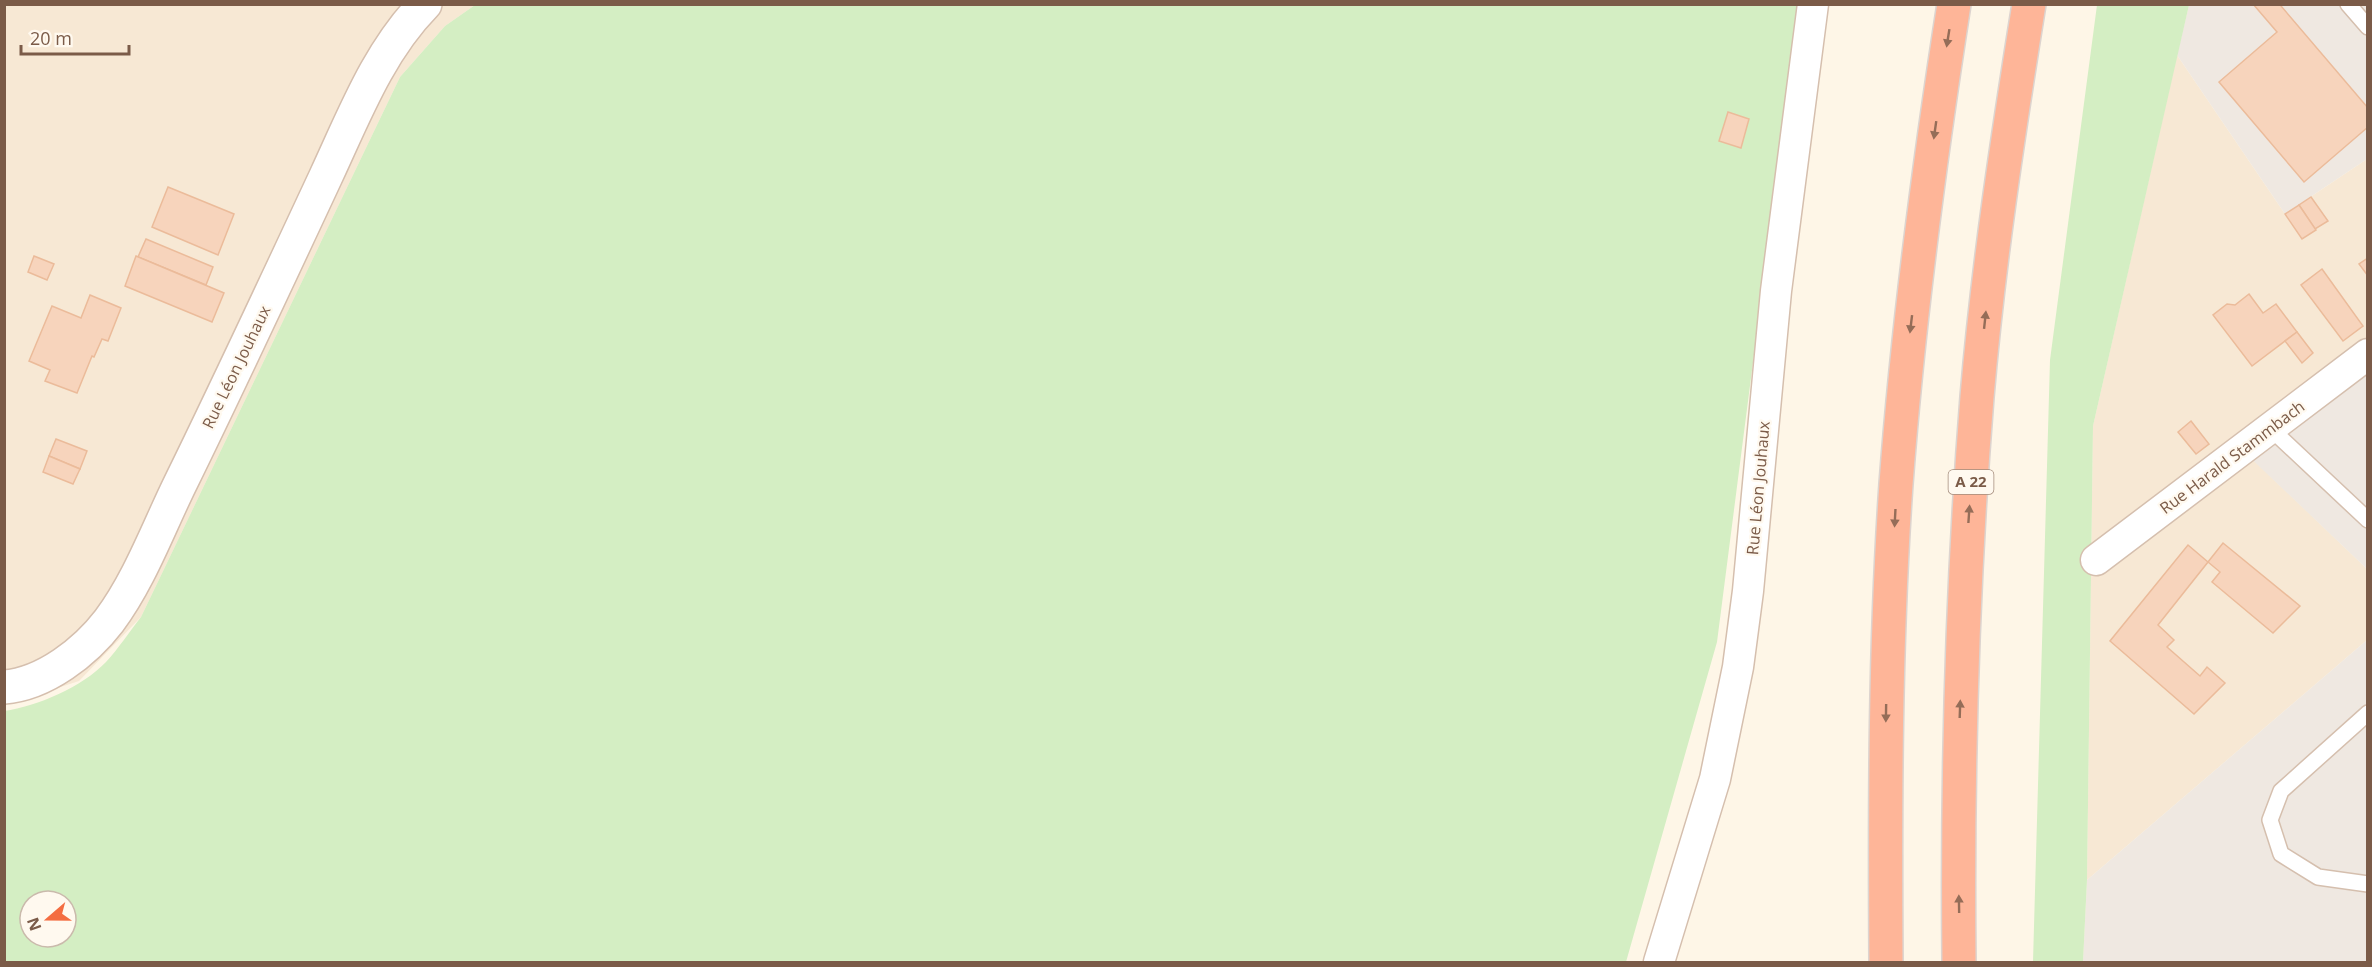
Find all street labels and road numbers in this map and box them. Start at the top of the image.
street label: Rue Léon Jouhaux [197,301,276,432]
street label: Rue Harald Stammbach [2155,395,2309,519]
street label: Rue Léon Jouhaux [1741,419,1775,556]
road number: A 22 [1948,470,1994,494]

